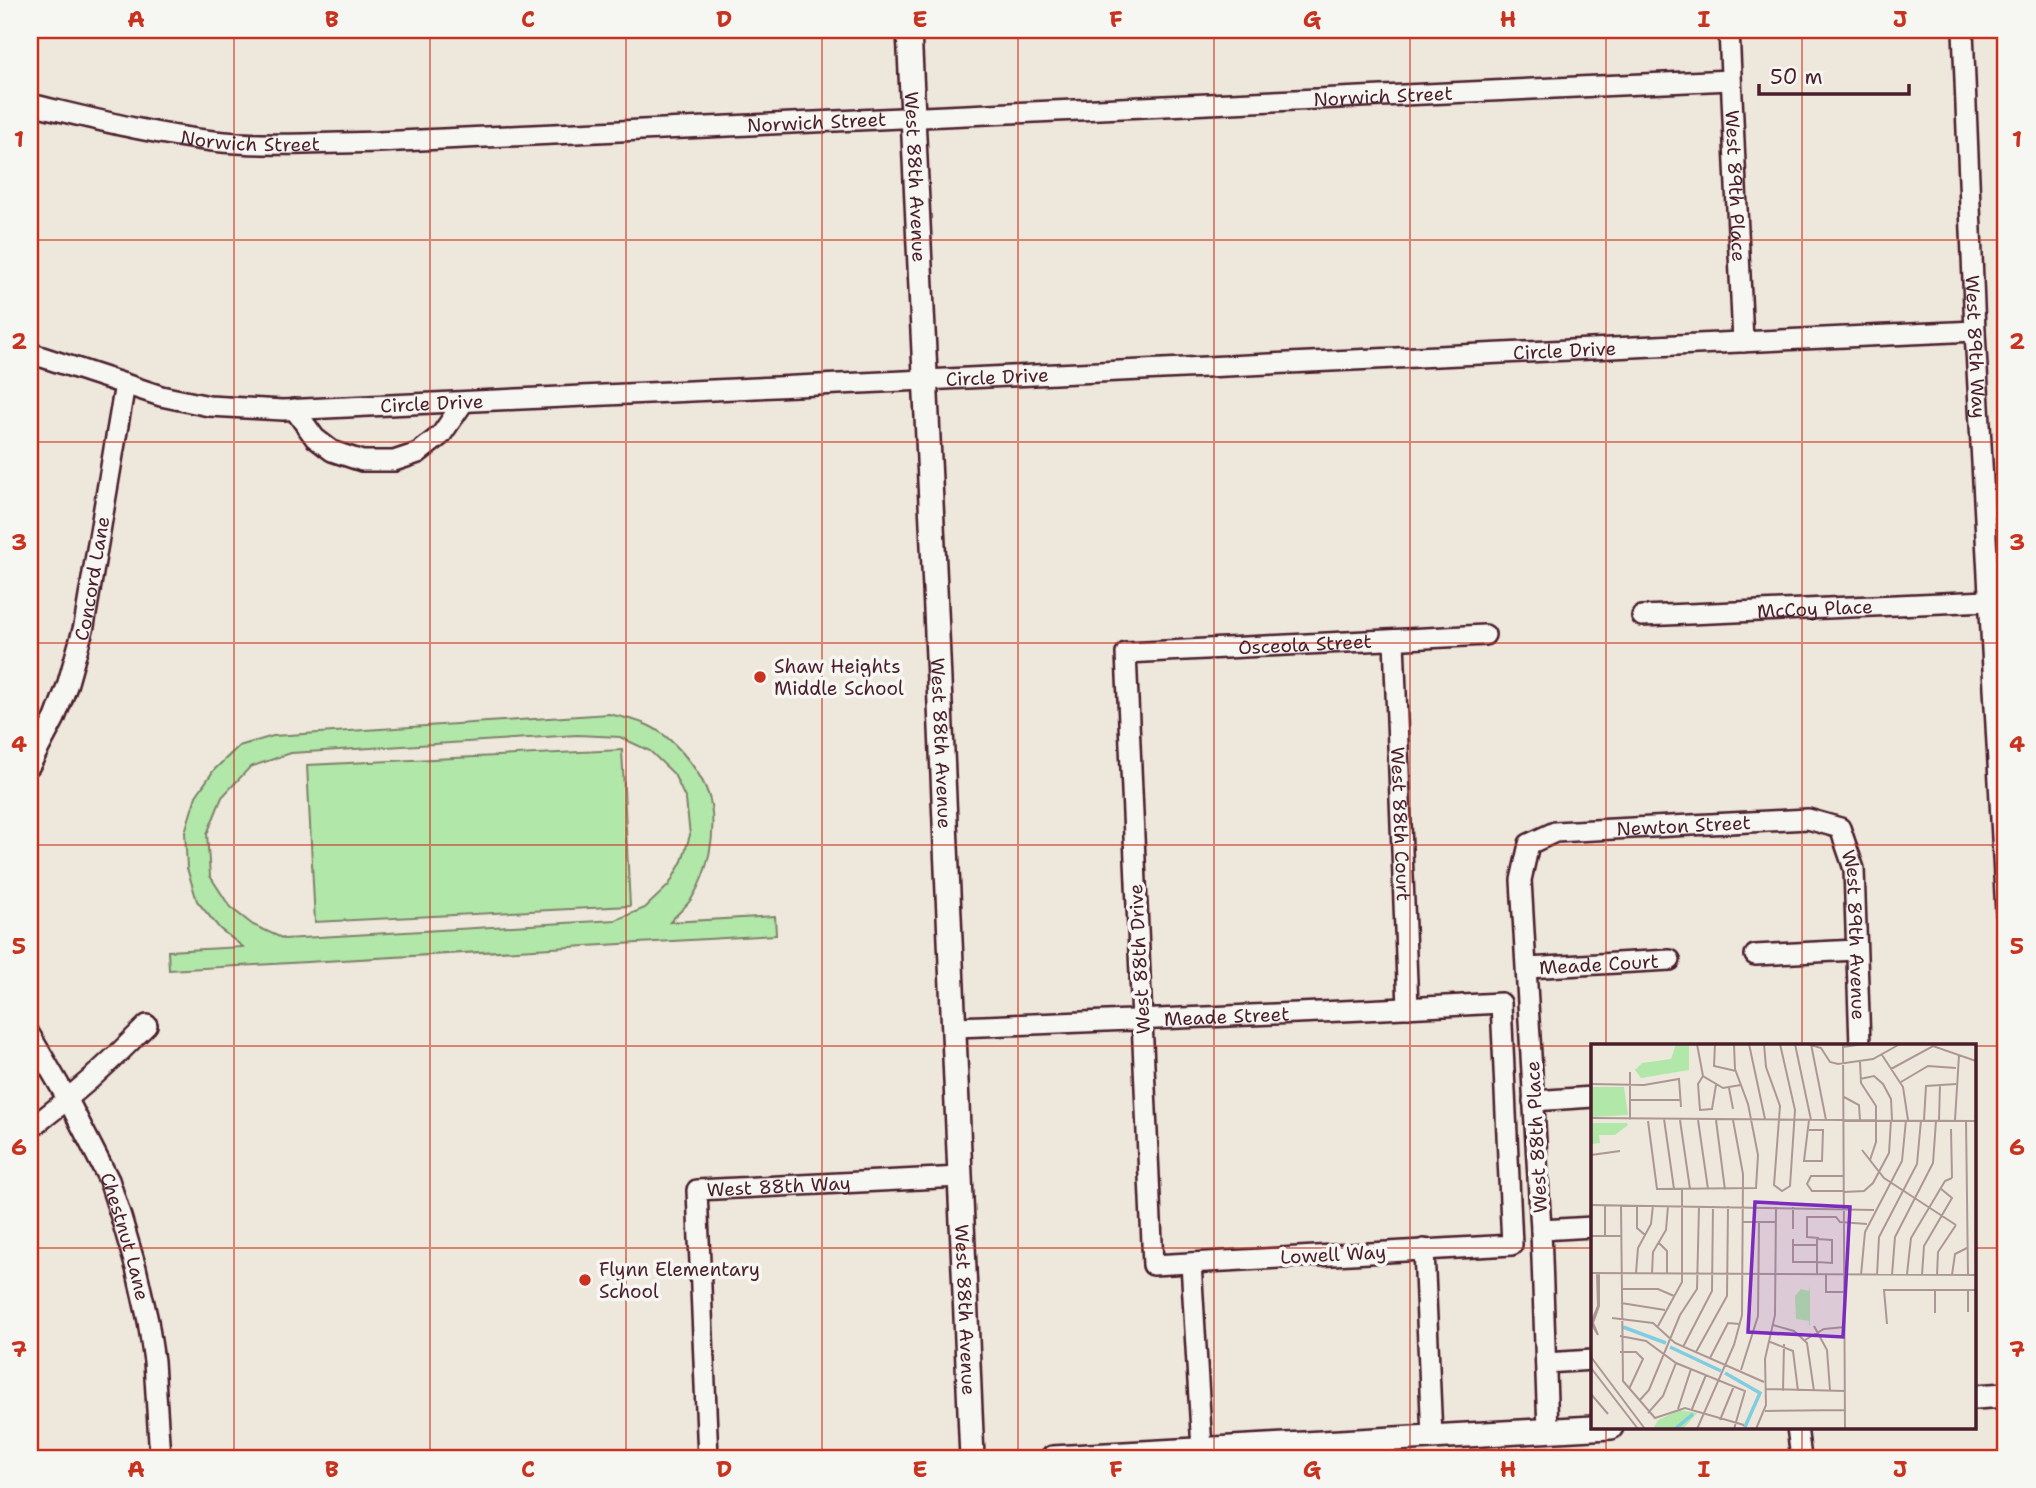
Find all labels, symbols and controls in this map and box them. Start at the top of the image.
text: A [127,4,145,34]
text: B [325,4,339,34]
text: C [521,4,535,34]
text: D [716,4,732,34]
text: E [912,4,928,34]
text: F [1109,4,1123,34]
text: G [1303,4,1322,34]
text: H [1500,4,1516,34]
text: I [1698,4,1711,34]
text: J [1893,4,1907,34]
scale bar [1759,52,1910,96]
text: 50 m [1770,63,1823,91]
street label: Norwich Street [1313,81,1453,112]
street label: West 88th Avenue [899,91,932,263]
street label: Norwich Street [746,107,887,138]
street label: West 89th Place [1720,109,1751,262]
text: 1 [14,124,24,154]
text: 1 [2012,124,2022,154]
street label: Norwich Street [179,125,320,157]
street label: West 89th Way [1960,275,1992,419]
text: 2 [11,326,27,356]
text: 2 [2009,326,2025,356]
street label: Circle Drive [1512,336,1617,366]
street label: Circle Drive [945,362,1049,392]
street label: Circle Drive [380,389,484,418]
street label: Concord Lane [68,514,115,644]
text: 3 [11,527,27,557]
text: 3 [2009,527,2025,557]
street label: McCoy Place [1756,594,1873,624]
street label: Osceola Street [1237,629,1372,660]
place label: Shaw Heights Middle School [774,654,904,701]
street label: West 88th Avenue [925,657,957,829]
marker: Shaw Heights Middle School [752,669,768,685]
text: 4 [11,729,27,759]
text: 4 [2009,729,2025,759]
street label: West 88th Court [1385,746,1416,902]
street label: Newton Street [1616,810,1751,842]
street label: West 89th Avenue [1835,847,1871,1021]
street label: West 88th Drive [1123,883,1156,1035]
text: 5 [12,931,26,961]
text: 5 [2010,931,2024,961]
street label: Meade Court [1538,949,1659,980]
street label: Meade Street [1164,1001,1290,1032]
inset map [1591,1044,1976,1428]
street label: West 88th Place [1520,1060,1553,1214]
text: 6 [11,1132,27,1162]
text: 6 [2009,1132,2025,1162]
street label: Chestnut Lane [94,1168,155,1303]
street label: West 88th Way [706,1170,851,1203]
street label: West 88th Avenue [949,1224,981,1396]
street label: Lowell Way [1279,1239,1387,1270]
place label: Flynn Elementary School [599,1257,760,1304]
marker: Flynn Elementary School [577,1272,593,1288]
text: 7 [11,1334,27,1364]
text: 7 [2009,1334,2025,1364]
text: A [127,1454,145,1484]
text: B [325,1454,339,1484]
text: C [521,1454,535,1484]
text: D [716,1454,732,1484]
text: E [912,1454,928,1484]
text: F [1109,1454,1123,1484]
text: G [1303,1454,1322,1484]
text: H [1500,1454,1516,1484]
text: I [1698,1454,1711,1484]
text: J [1893,1454,1907,1484]

